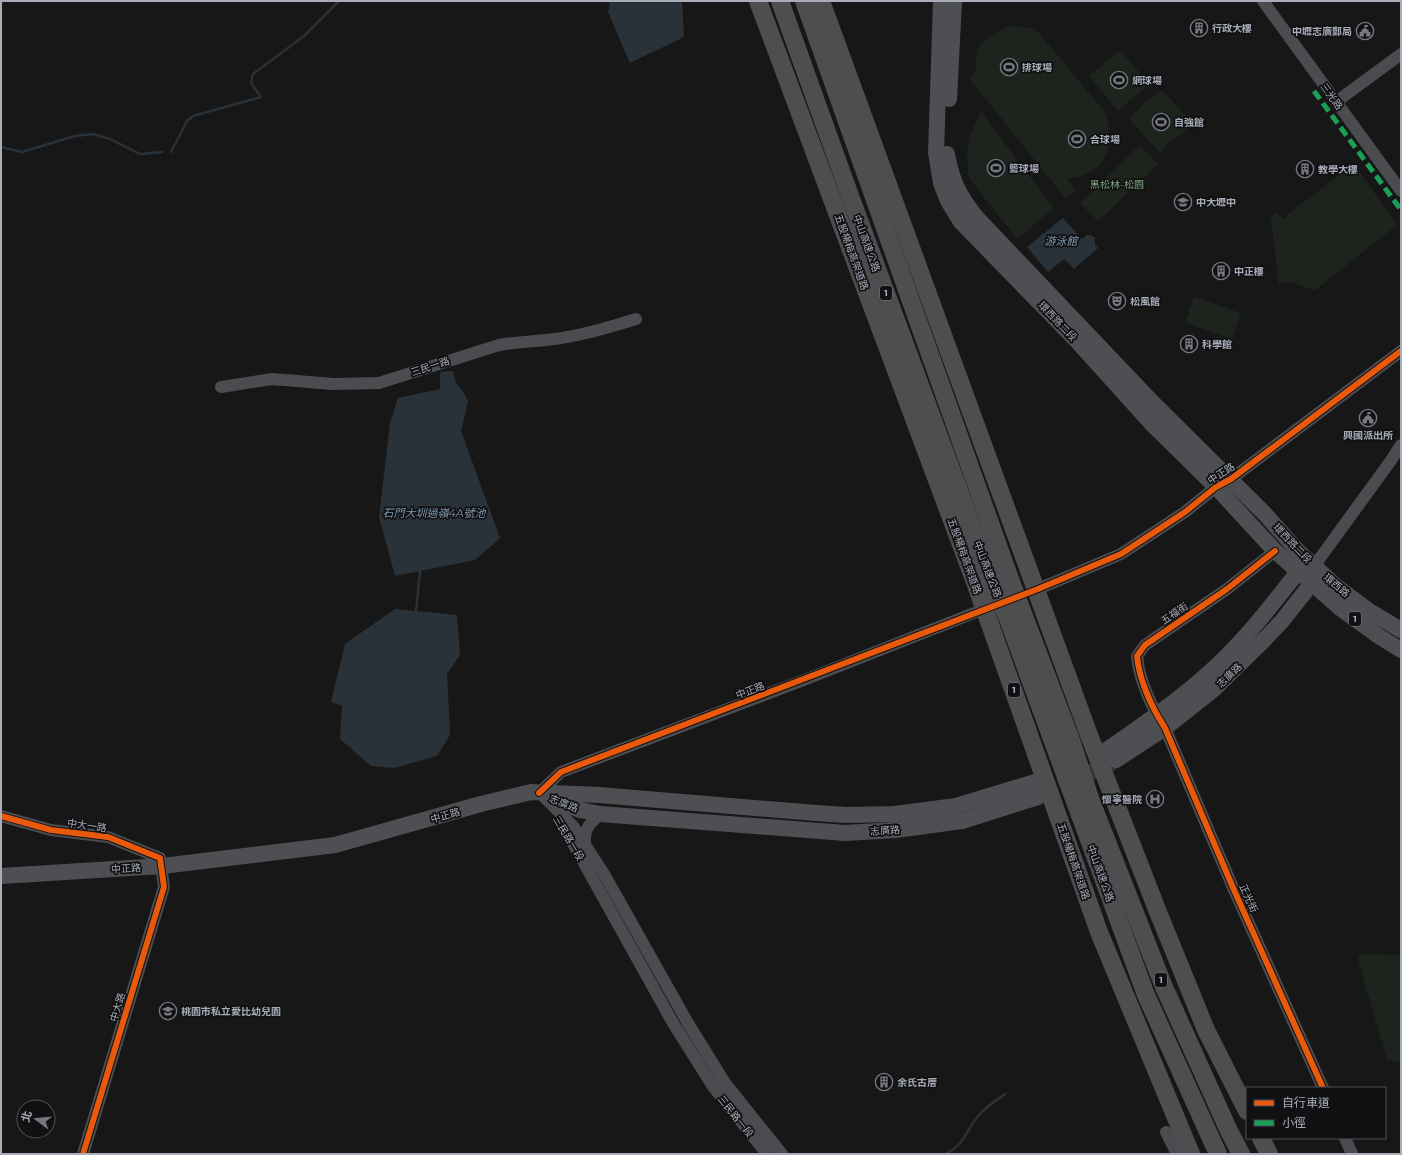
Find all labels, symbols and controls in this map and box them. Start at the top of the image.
building icon: 行政大樓 [1189,18,1209,38]
public building icon: 中壢志廣郵局 [1355,21,1375,41]
place label: 行政大樓 [1212,22,1252,35]
place label: 中壢志廣郵局 [1292,25,1352,38]
sports icon: 排球場 [999,57,1019,77]
place label: 排球場 [1021,61,1052,74]
sports icon: 網球場 [1109,70,1129,90]
place label: 網球場 [1132,74,1162,87]
street label: 三光路 [1318,80,1346,112]
sports icon: 自強館 [1151,112,1171,132]
place label: 自強館 [1174,116,1204,129]
sports icon: 合球場 [1067,129,1087,149]
place label: 合球場 [1090,133,1120,146]
sports icon: 籃球場 [986,158,1006,178]
building icon: 教學大樓 [1295,159,1315,179]
place label: 籃球場 [1009,162,1039,175]
place label: 教學大樓 [1318,163,1358,176]
park label: 黑松林-松園 [1090,178,1144,191]
school or university icon: 中大壢中 [1173,192,1193,212]
place label: 中大壢中 [1196,196,1236,209]
street label: 五股楊梅高架道路 [832,212,871,292]
street label: 中山高速公路 [850,213,883,274]
water label: 游泳館 [1045,234,1079,248]
building icon: 中正樓 [1211,261,1231,281]
place label: 中正樓 [1234,265,1264,278]
road number: 1 [880,286,892,300]
theatre icon: 松風館 [1107,291,1127,311]
place label: 松風館 [1130,295,1160,308]
street label: 環西路二段 [1036,299,1080,344]
building icon: 科學館 [1179,334,1199,354]
place label: 科學館 [1202,338,1232,351]
street label: 三民一路 [409,354,451,379]
public building icon: 興國派出所 [1358,408,1378,428]
place label: 興國派出所 [1343,429,1393,442]
street label: 中正路 [1205,460,1237,487]
water label: 石門大圳過嶺4A號池 [382,506,487,520]
street label: 五股楊梅高架道路 [945,516,984,596]
street label: 環西路二段 [1271,521,1315,566]
street label: 中山高速公路 [971,539,1004,600]
street label: 環西路 [1321,571,1352,600]
street label: 五福街 [1158,600,1190,627]
road number: 1 [1349,612,1361,626]
street label: 志廣路 [1214,660,1245,690]
street label: 中正路 [734,679,767,702]
road number: 1 [1008,683,1020,697]
hospital icon: 懷寧醫院 [1145,789,1165,809]
street label: 志廣路 [547,792,580,815]
place label: 懷寧醫院 [1102,793,1142,806]
street label: 中正路 [429,805,461,826]
street label: 三民路一段 [550,813,587,863]
street label: 中大一路 [66,816,108,835]
street label: 五股楊梅高架道路 [1054,821,1093,901]
street label: 志廣路 [870,823,900,838]
street label: 中山高速公路 [1084,843,1117,904]
street label: 中正路 [111,861,141,876]
street label: 正光街 [1237,882,1261,915]
road number: 1 [1155,973,1167,987]
street label: 中大路 [107,991,128,1023]
school or university icon: 桃園市私立愛比幼兒園 [158,1001,178,1021]
place label: 桃園市私立愛比幼兒園 [181,1005,281,1018]
building icon: 余氏古厝 [874,1072,894,1092]
place label: 余氏古厝 [897,1076,937,1089]
legend [1246,1087,1386,1139]
street label: 三民路一段 [715,1093,756,1140]
text: 自行車道 [1282,1095,1330,1110]
north arrow [16,1099,56,1139]
text: 北 [18,1109,35,1123]
text: 小徑 [1282,1115,1306,1130]

